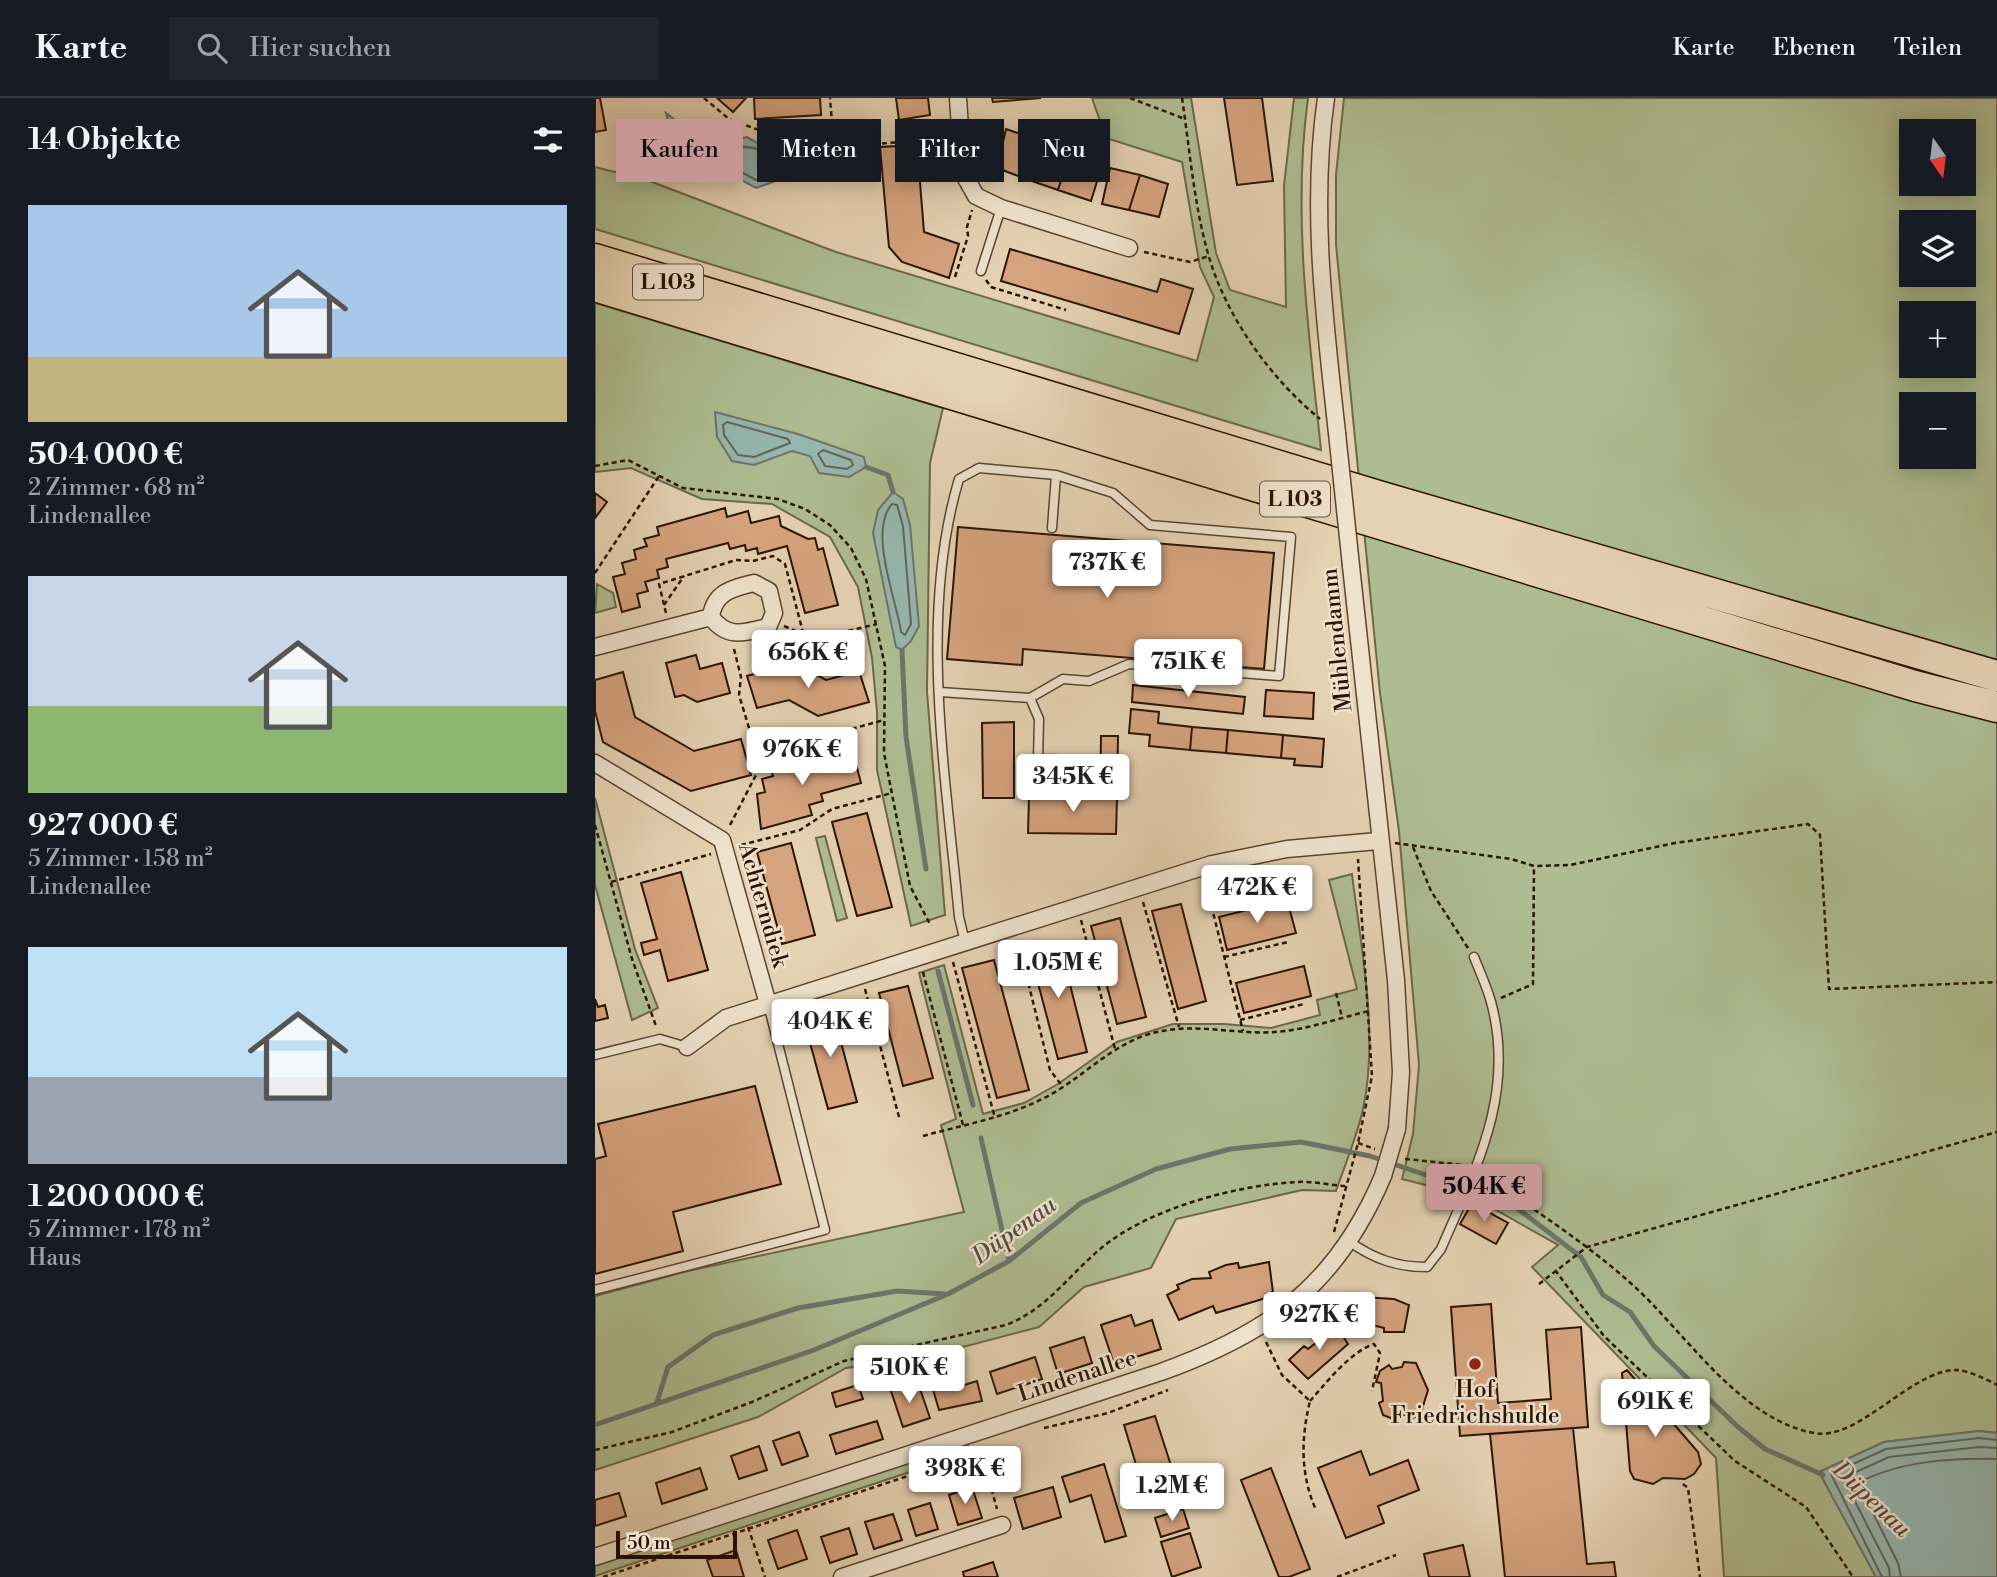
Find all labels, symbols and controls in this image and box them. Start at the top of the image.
search box [169,17,659,80]
text: Karte [35,28,127,69]
icon: search [193,29,231,67]
text: Hier suchen [249,32,392,64]
text: Karte [1673,33,1735,63]
text: Ebenen [1773,33,1856,63]
text: Teilen [1894,33,1962,63]
chip: Kaufen [616,119,743,182]
chip: Mieten [757,119,881,182]
chip: Filter [895,119,1004,182]
chip: Neu [1018,119,1110,182]
north arrow [1899,119,1976,196]
map controls [1899,119,1976,469]
text: 14 Objekte [28,121,181,159]
icon: filters [529,121,567,159]
button: layers [1899,210,1976,287]
icon: home [235,251,361,377]
road number: L 103 [633,264,703,300]
button: + [1899,301,1976,378]
button: − [1899,392,1976,469]
text: 504 000 € [28,436,183,474]
text: 2 Zimmer · 68 m² [28,474,205,502]
road number: L 103 [1260,482,1330,516]
text: Lindenallee [28,502,151,530]
pin: 737K € [1050,540,1164,600]
text: 737K € [1068,549,1146,577]
street label: Mühlendamm [1316,567,1358,713]
icon: home [235,622,361,748]
pin: 656K € [751,630,865,690]
text: 656K € [768,639,848,667]
pin: 751K € [1131,640,1245,699]
text: 751K € [1150,648,1226,676]
pin: 976K € [745,728,859,787]
text: 976K € [763,736,841,764]
pin: 345K € [1016,754,1130,814]
text: 345K € [1032,763,1114,791]
text: 927 000 € [28,807,178,845]
street label: Achterndiek [732,839,794,972]
text: 5 Zimmer · 158 m² [28,845,213,873]
pin: 472K € [1200,866,1314,925]
text: Lindenallee [28,873,151,901]
text: 472K € [1217,874,1297,902]
pin: 1.05M € [993,940,1123,1000]
text: 1.05M € [1014,949,1102,977]
icon: home [235,993,361,1119]
pin: 404K € [773,1000,887,1059]
text: 404K € [788,1008,872,1036]
pin: 504K € [1427,1164,1541,1224]
text: 504K € [1442,1173,1526,1201]
text: 1 200 000 € [28,1178,204,1216]
water label: Düpenau [966,1190,1063,1272]
text: 5 Zimmer · 178 m² [28,1216,210,1244]
text: Haus [28,1244,81,1272]
pin: 927K € [1262,1292,1376,1352]
text: 927K € [1279,1301,1359,1329]
street label: Lindenallee [1014,1344,1140,1408]
pin: 510K € [852,1346,966,1405]
text: 510K € [870,1354,948,1382]
marker: Hof Friedrichshulde [1467,1356,1483,1372]
place label: Hof Friedrichshulde [1390,1376,1560,1430]
pin: 691K € [1598,1380,1712,1439]
text: 691K € [1617,1388,1693,1416]
pin: 398K € [908,1446,1022,1506]
water label: Düpenau [1825,1454,1917,1545]
text: 398K € [925,1455,1005,1483]
pin: 1.2M € [1115,1464,1229,1523]
text: 1.2M € [1136,1472,1208,1500]
scale bar [616,1528,737,1560]
text: 50 m [627,1531,671,1555]

